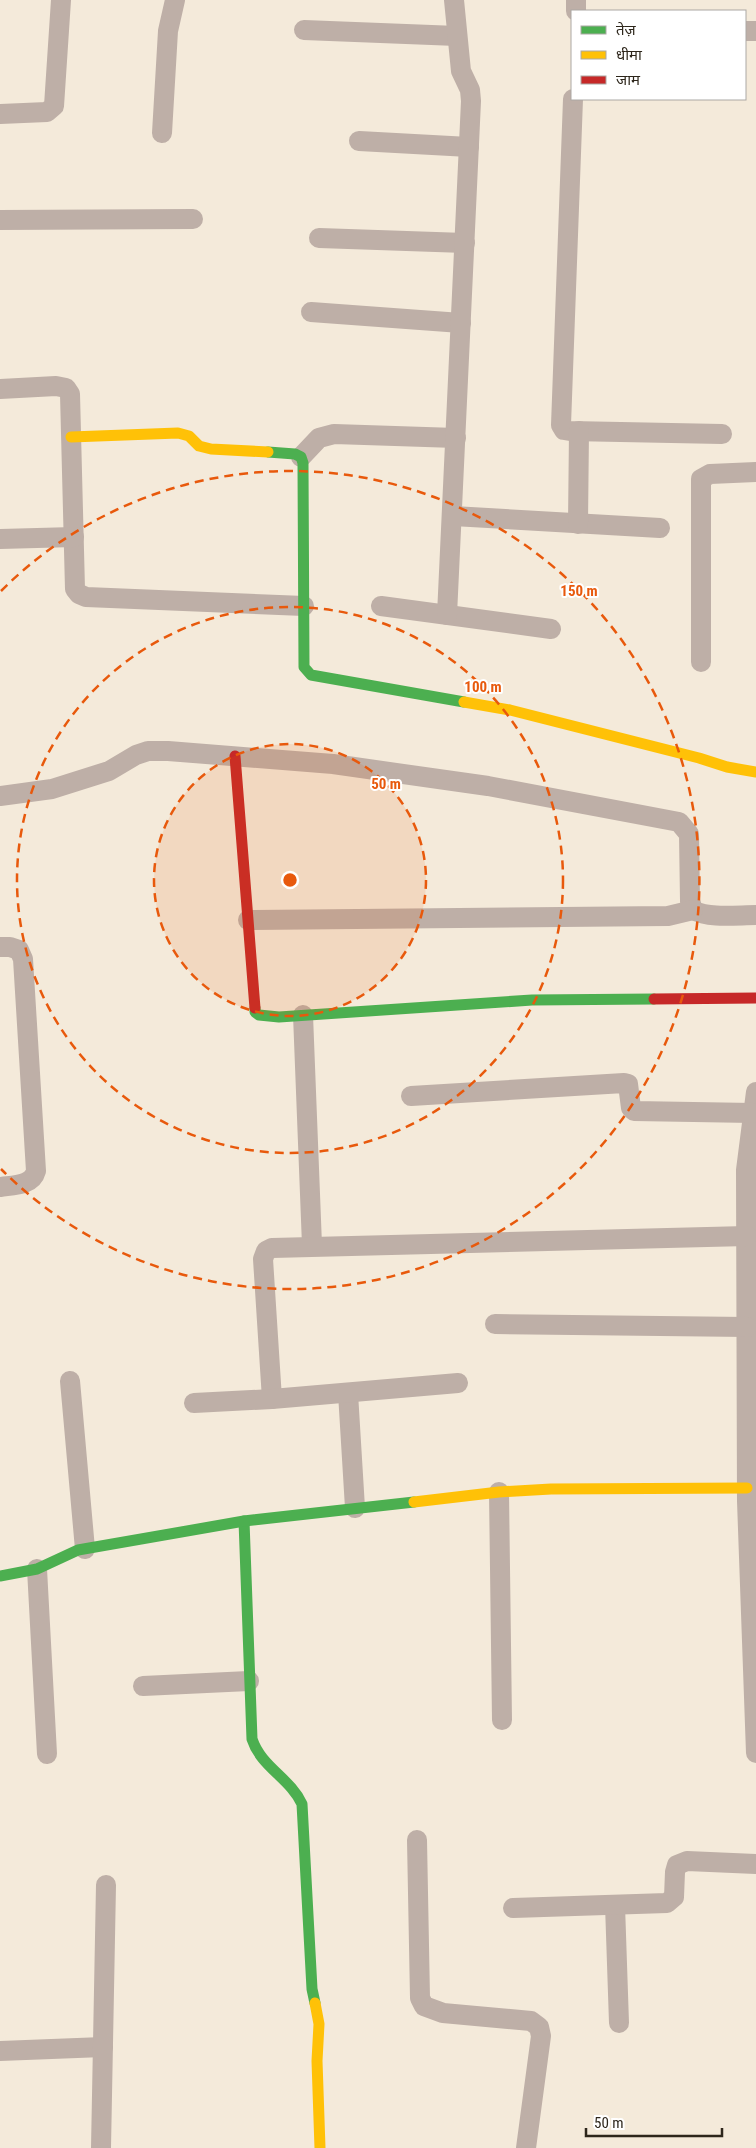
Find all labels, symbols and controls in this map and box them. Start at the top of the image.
legend [571,10,746,100]
text: तेज़ [616,21,637,39]
text: धीमा [616,46,643,64]
text: जाम [616,71,641,89]
text: 150 m [560,582,598,600]
text: 100 m [464,678,502,696]
text: 50 m [371,775,401,793]
centre of rings [281,871,299,889]
scale bar [586,2106,722,2138]
text: 50 m [594,2114,624,2132]

